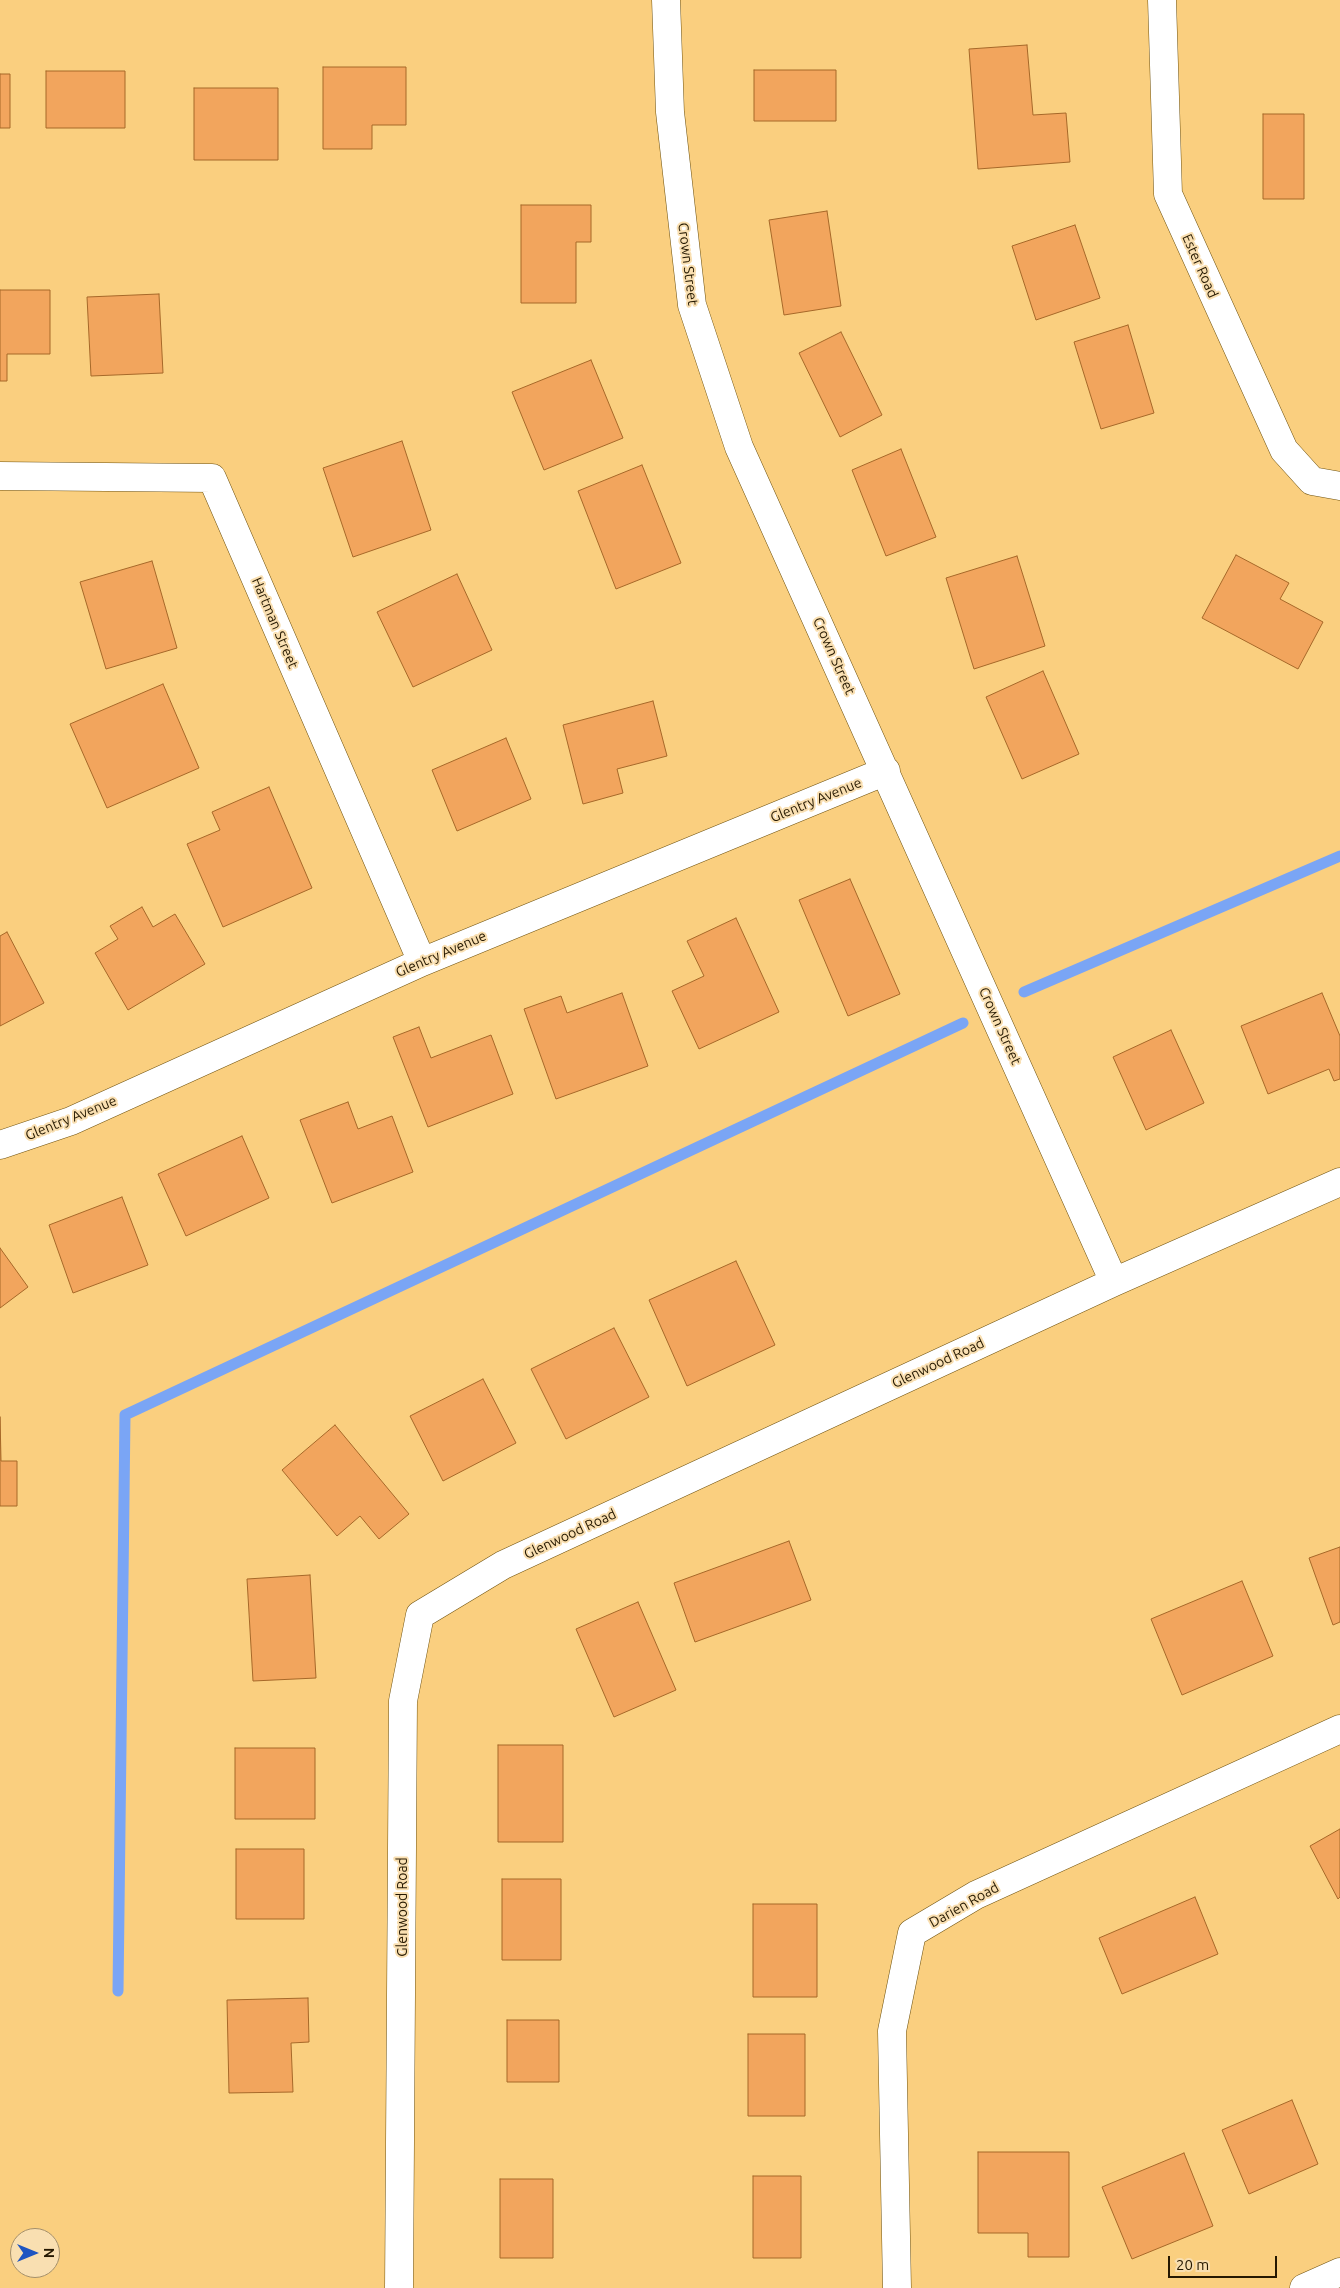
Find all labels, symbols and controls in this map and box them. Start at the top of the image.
street label: Crown Street [675,222,701,306]
street label: Ester Road [1179,232,1221,300]
street label: Hartman Street [248,575,302,671]
street label: Crown Street [809,615,859,697]
street label: Glentry Avenue [768,774,864,826]
street label: Glentry Avenue [393,927,489,981]
street label: Crown Street [975,985,1025,1067]
street label: Glentry Avenue [23,1092,119,1144]
street label: Glenwood Road [889,1334,987,1392]
street label: Glenwood Road [521,1505,619,1563]
street label: Glenwood Road [394,1857,410,1957]
street label: Darien Road [926,1879,1002,1931]
north arrow [10,2228,60,2278]
scale bar [1170,2246,1279,2278]
text: N [41,2248,57,2258]
text: 20 m [1176,2256,1209,2273]

